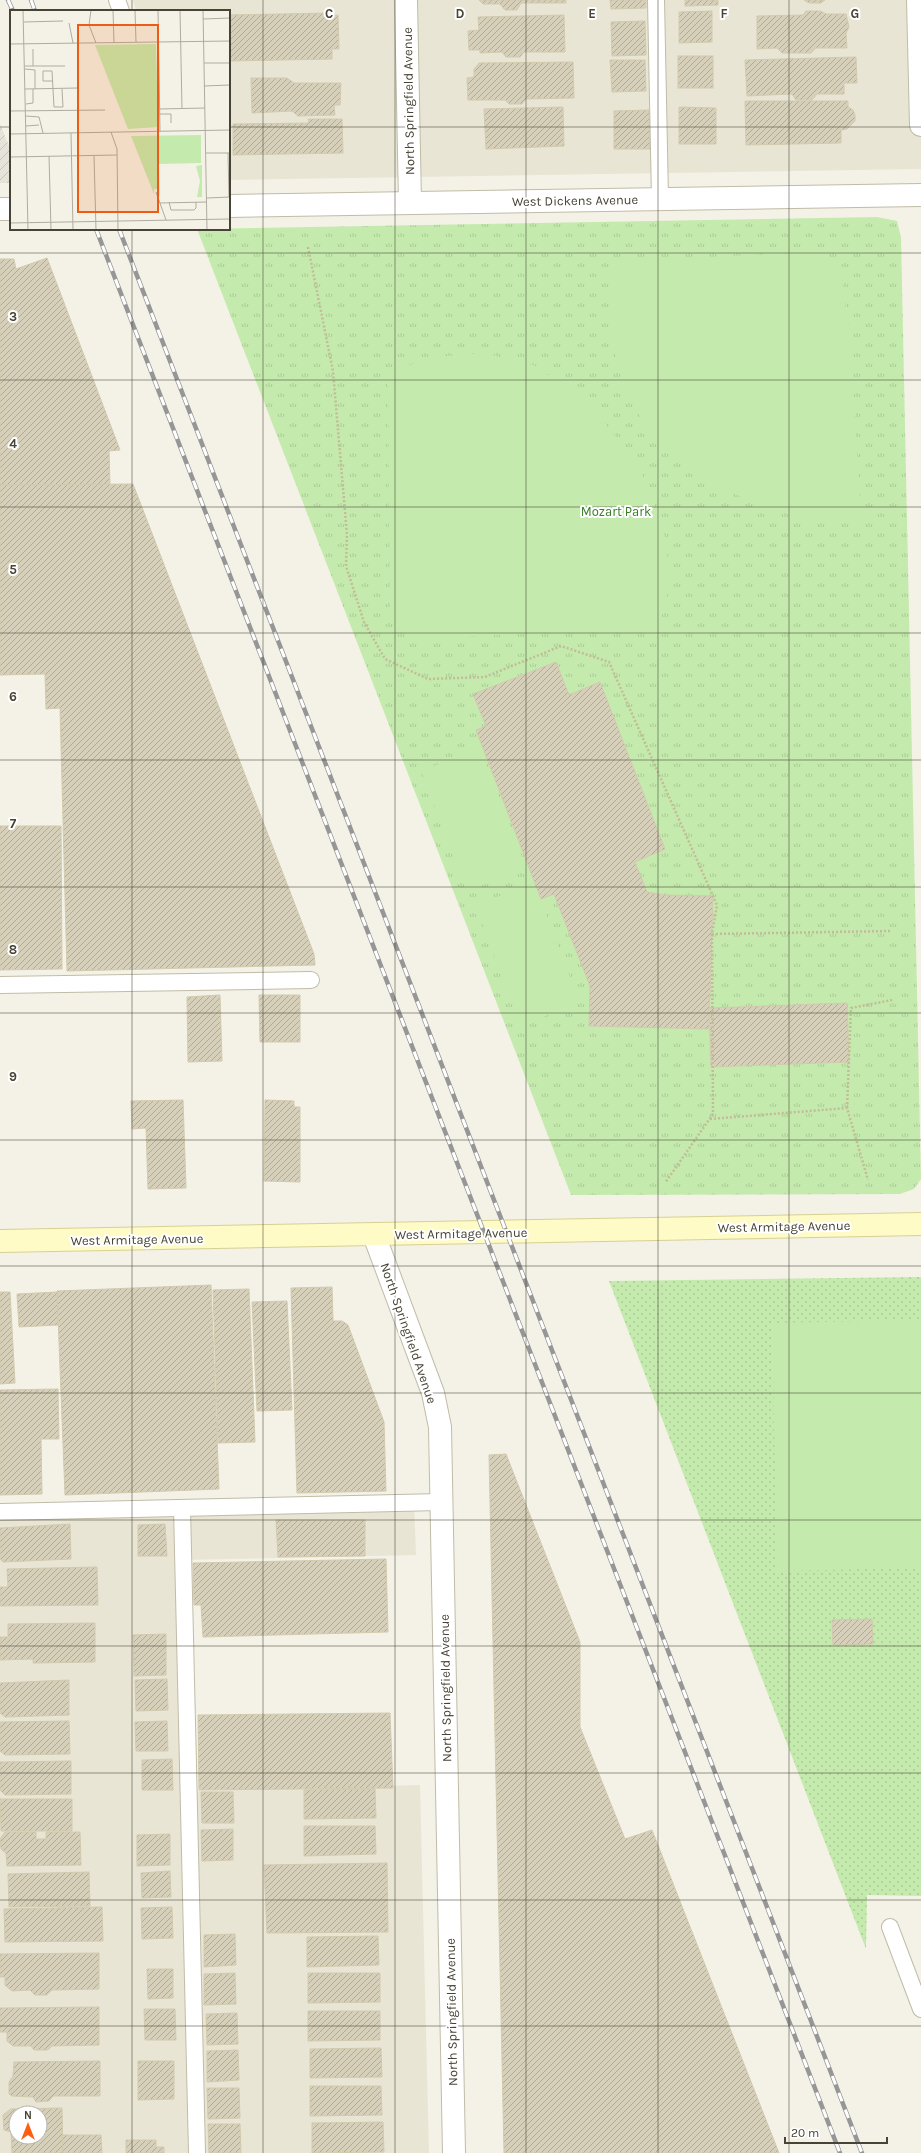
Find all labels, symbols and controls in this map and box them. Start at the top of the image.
text: C [325,6,333,21]
text: D [456,6,465,21]
text: E [588,6,596,21]
text: F [720,6,728,21]
text: G [851,6,859,21]
inset map [10,10,230,230]
street label: North Springfield Avenue [400,27,417,175]
street label: West Dickens Avenue [512,192,639,209]
text: 3 [9,309,17,324]
text: 4 [9,436,17,451]
park label: Mozart Park [581,504,651,519]
text: 5 [9,562,17,577]
text: 6 [9,689,17,704]
text: 7 [10,816,17,831]
text: 8 [9,942,17,957]
text: 9 [9,1069,17,1084]
street label: West Armitage Avenue [717,1218,851,1235]
street label: West Armitage Avenue [394,1225,528,1242]
street label: West Armitage Avenue [70,1231,204,1248]
street label: North Springfield Avenue [377,1261,440,1406]
street label: North Springfield Avenue [437,1614,454,1762]
street label: North Springfield Avenue [443,1938,460,2086]
north arrow [8,2105,48,2145]
text: N [24,2109,32,2122]
scale bar [785,2119,887,2145]
text: 20 m [791,2126,819,2140]

